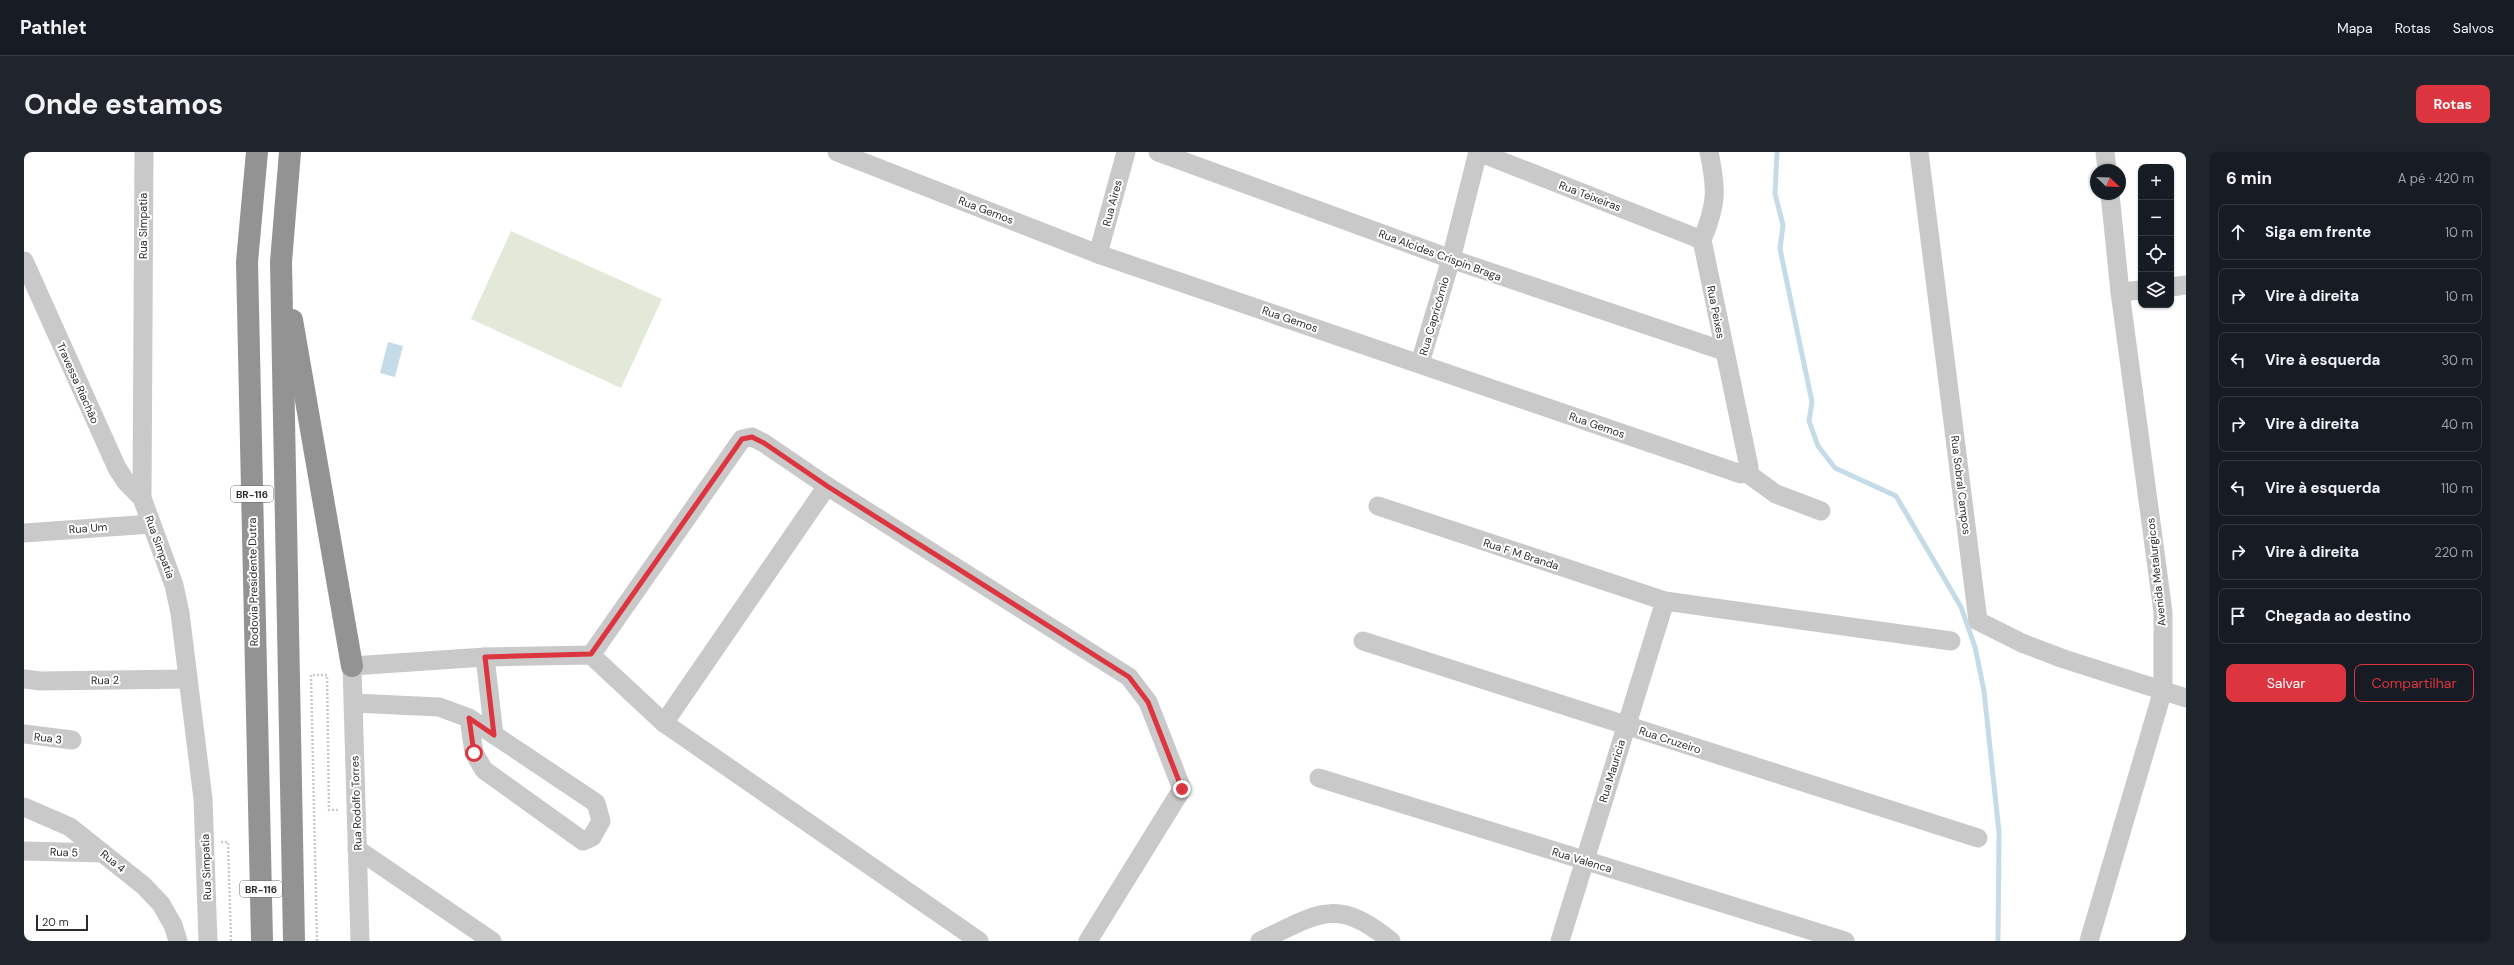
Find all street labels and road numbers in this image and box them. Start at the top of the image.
street label: Rua Aires [1099,178,1125,228]
street label: Rua Teixeiras [1557,178,1623,214]
street label: Rua Simpatia [136,193,150,259]
street label: Rua Gemos [956,193,1016,227]
street label: Rua Alcides Crispin Braga [1377,226,1503,284]
street label: Rua Capricórnio [1416,275,1452,357]
street label: Rua Peixes [1704,284,1728,340]
street label: Rua Gemos [1260,303,1320,335]
street label: Travessa Riachão [54,340,102,426]
street label: Rua Gemos [1567,409,1627,441]
street label: Rua Sobral Campos [1948,435,1974,535]
road number: BR-116 [231,486,273,502]
street label: Rua Simpatia [142,513,178,581]
street label: Rodovia Presidente Dutra [245,517,261,647]
street label: Avenida Metalurgicos [2143,517,2169,627]
street label: Rua Um [68,520,108,536]
street label: Rua F M Branda [1481,535,1561,573]
street label: Rua 2 [91,673,119,687]
street label: Rua Cruzeiro [1637,723,1703,757]
street label: Rua 3 [33,729,63,747]
street label: Rua Mauricia [1596,738,1628,804]
street label: Rua Rodolfo Torres [347,755,365,851]
street label: Rua Simpatia [198,834,214,900]
street label: Rua Valenca [1550,844,1614,876]
street label: Rua 5 [50,845,79,860]
street label: Rua 4 [98,847,129,876]
road number: BR-116 [240,881,282,897]

